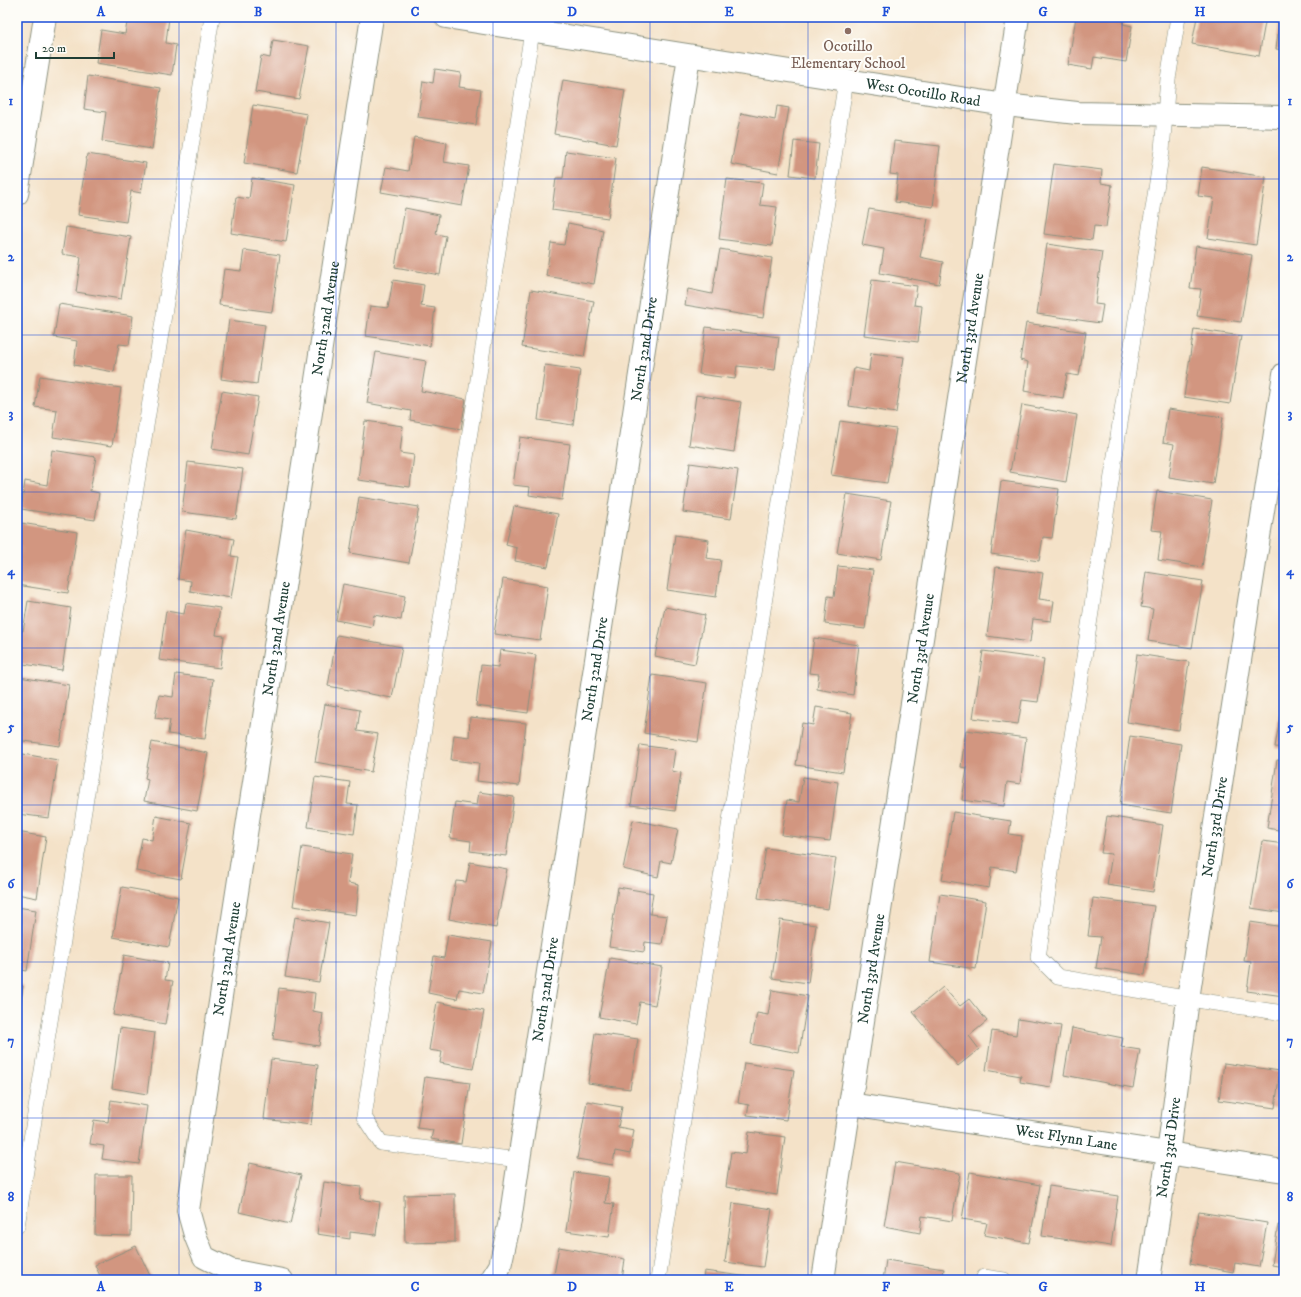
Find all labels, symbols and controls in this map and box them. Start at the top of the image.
text: A [96,4,106,20]
text: B [254,4,262,20]
text: C [411,4,420,20]
text: D [567,4,577,20]
text: E [724,4,734,20]
text: F [882,4,891,20]
text: G [1038,4,1048,20]
text: H [1195,4,1206,20]
marker: Ocotillo Elementary School [843,26,853,36]
scale bar [36,34,114,60]
place label: Ocotillo Elementary School [791,37,906,73]
text: 20 m [42,41,66,56]
street label: West Ocotillo Road [863,74,982,111]
text: 1 [9,93,14,109]
text: 1 [1288,93,1293,109]
text: 2 [8,249,15,265]
text: 2 [1287,249,1294,265]
street label: North 32nd Avenue [307,260,344,377]
street label: North 33rd Avenue [952,272,988,385]
street label: North 32nd Drive [626,295,661,403]
text: 3 [9,406,14,422]
text: 3 [1288,406,1293,422]
text: 4 [6,563,15,580]
text: 4 [1285,563,1294,580]
street label: North 32nd Avenue [258,580,294,697]
street label: North 33rd Avenue [903,592,938,705]
street label: North 32nd Drive [577,615,612,723]
text: 5 [7,719,15,735]
text: 5 [1286,719,1294,735]
street label: North 33rd Drive [1197,775,1232,878]
text: 6 [8,876,16,892]
text: 6 [1287,876,1295,892]
street label: North 32nd Avenue [209,900,245,1017]
street label: North 33rd Avenue [853,912,889,1025]
street label: North 32nd Drive [528,936,563,1043]
text: 7 [8,1033,15,1049]
text: 7 [1287,1033,1294,1049]
street label: North 33rd Drive [1152,1096,1185,1199]
street label: West Flynn Lane [1013,1120,1119,1155]
text: 8 [8,1189,15,1205]
text: 8 [1287,1189,1294,1205]
text: A [96,1279,106,1295]
text: B [254,1279,262,1295]
text: C [411,1279,420,1295]
text: D [567,1279,577,1295]
text: E [724,1279,734,1295]
text: F [882,1279,891,1295]
text: G [1038,1279,1048,1295]
text: H [1195,1279,1206,1295]

